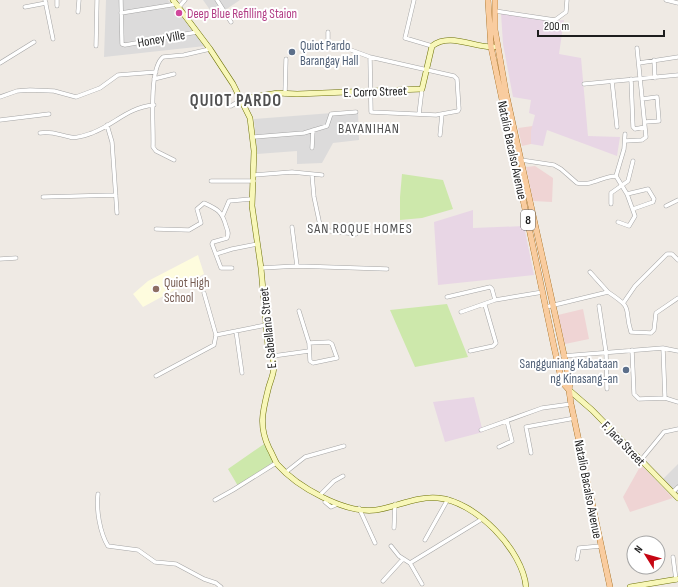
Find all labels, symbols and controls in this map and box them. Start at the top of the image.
place label: Deep Blue Refilling Staion [187,6,297,22]
marker: Deep Blue Refilling Staion [174,8,184,18]
scale bar [538,12,664,38]
text: 200 m [544,19,570,34]
street label: Honey Ville [136,27,186,51]
place label: Quiot Pardo Barangay Hall [300,38,358,69]
marker: Quiot Pardo Barangay Hall [287,47,297,57]
street label: E. Corro Street [343,83,407,101]
district label: QUIOT PARDO [190,91,282,111]
street label: Natalio Bacalso Avenue [494,99,530,201]
district label: BAYANIHAN [338,120,400,137]
road number: 8 [521,210,535,230]
district label: SAN ROQUE HOMES [307,220,413,237]
place label: Quiot High School [164,275,209,306]
marker: Quiot High School [151,284,161,294]
street label: E. Sabellano Street [256,287,280,369]
place label: Sangguniang Kabataan ng Kinasang-an [520,356,618,387]
marker: Sangguniang Kabataan ng Kinasang-an [621,365,631,375]
street label: F. Jaca Street [598,418,648,469]
street label: Natalio Bacalso Avenue [571,438,605,540]
north arrow [626,535,666,575]
text: N [631,543,645,556]

